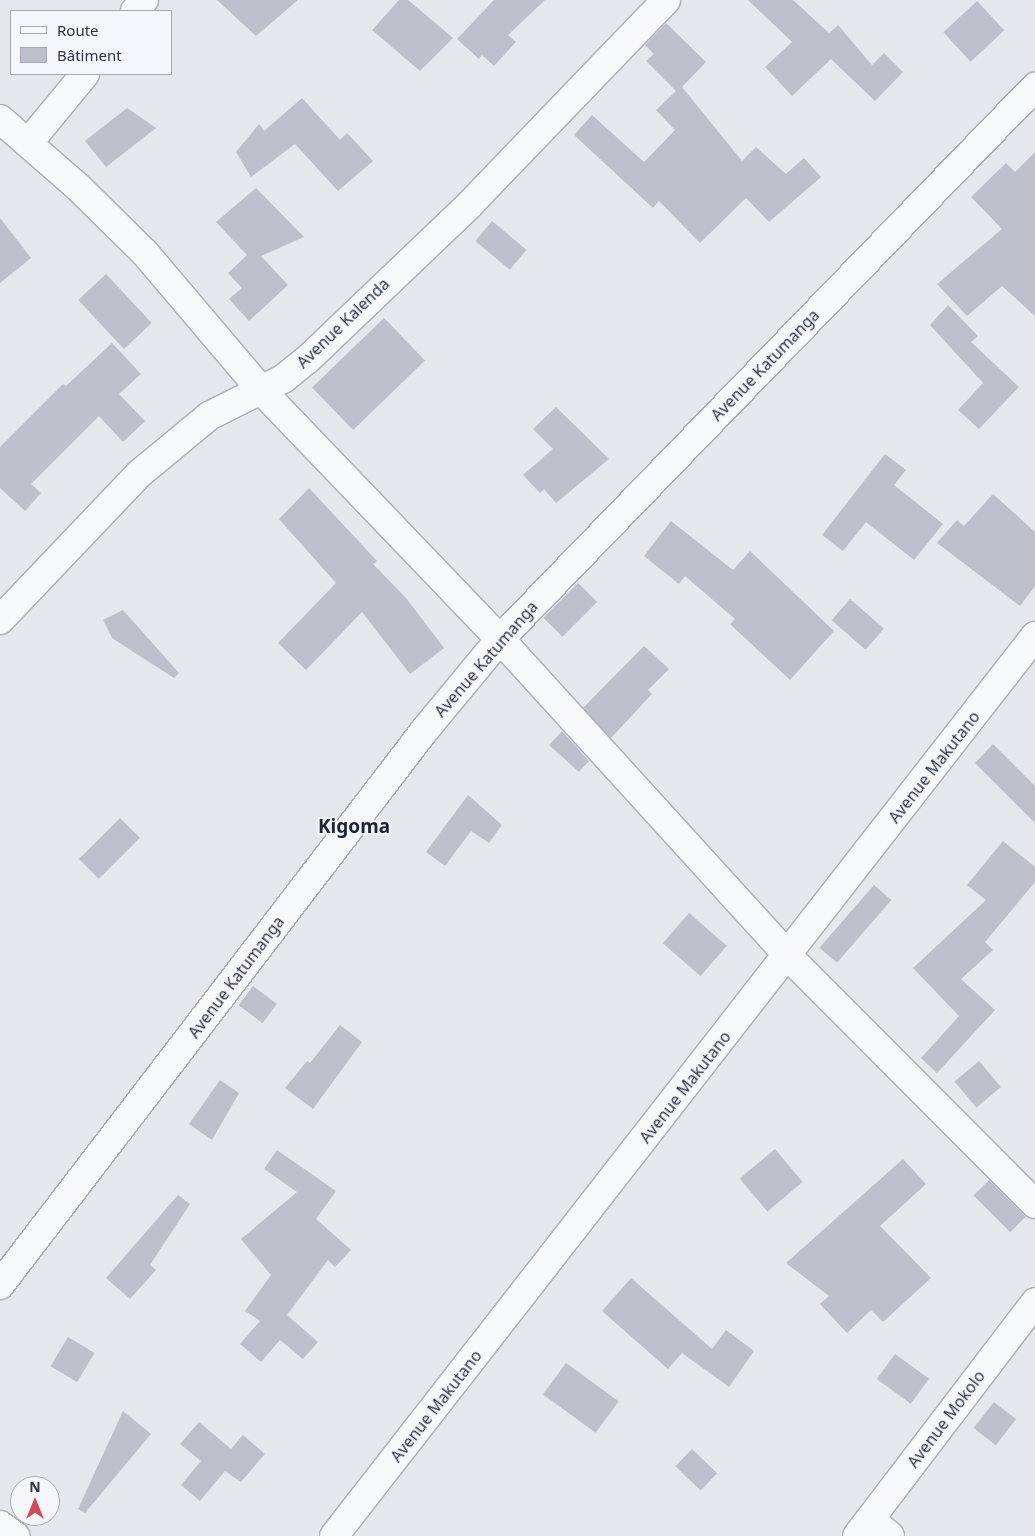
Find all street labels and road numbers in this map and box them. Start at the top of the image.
street label: Avenue Kalenda [293,274,393,372]
street label: Avenue Katumanga [707,305,823,425]
street label: Avenue Katumanga [430,597,542,721]
street label: Avenue Makutano [884,707,984,827]
street label: Avenue Katumanga [184,912,288,1042]
street label: Avenue Makutano [635,1027,735,1147]
street label: Avenue Makutano [386,1346,486,1466]
street label: Avenue Mokolo [903,1367,989,1471]

